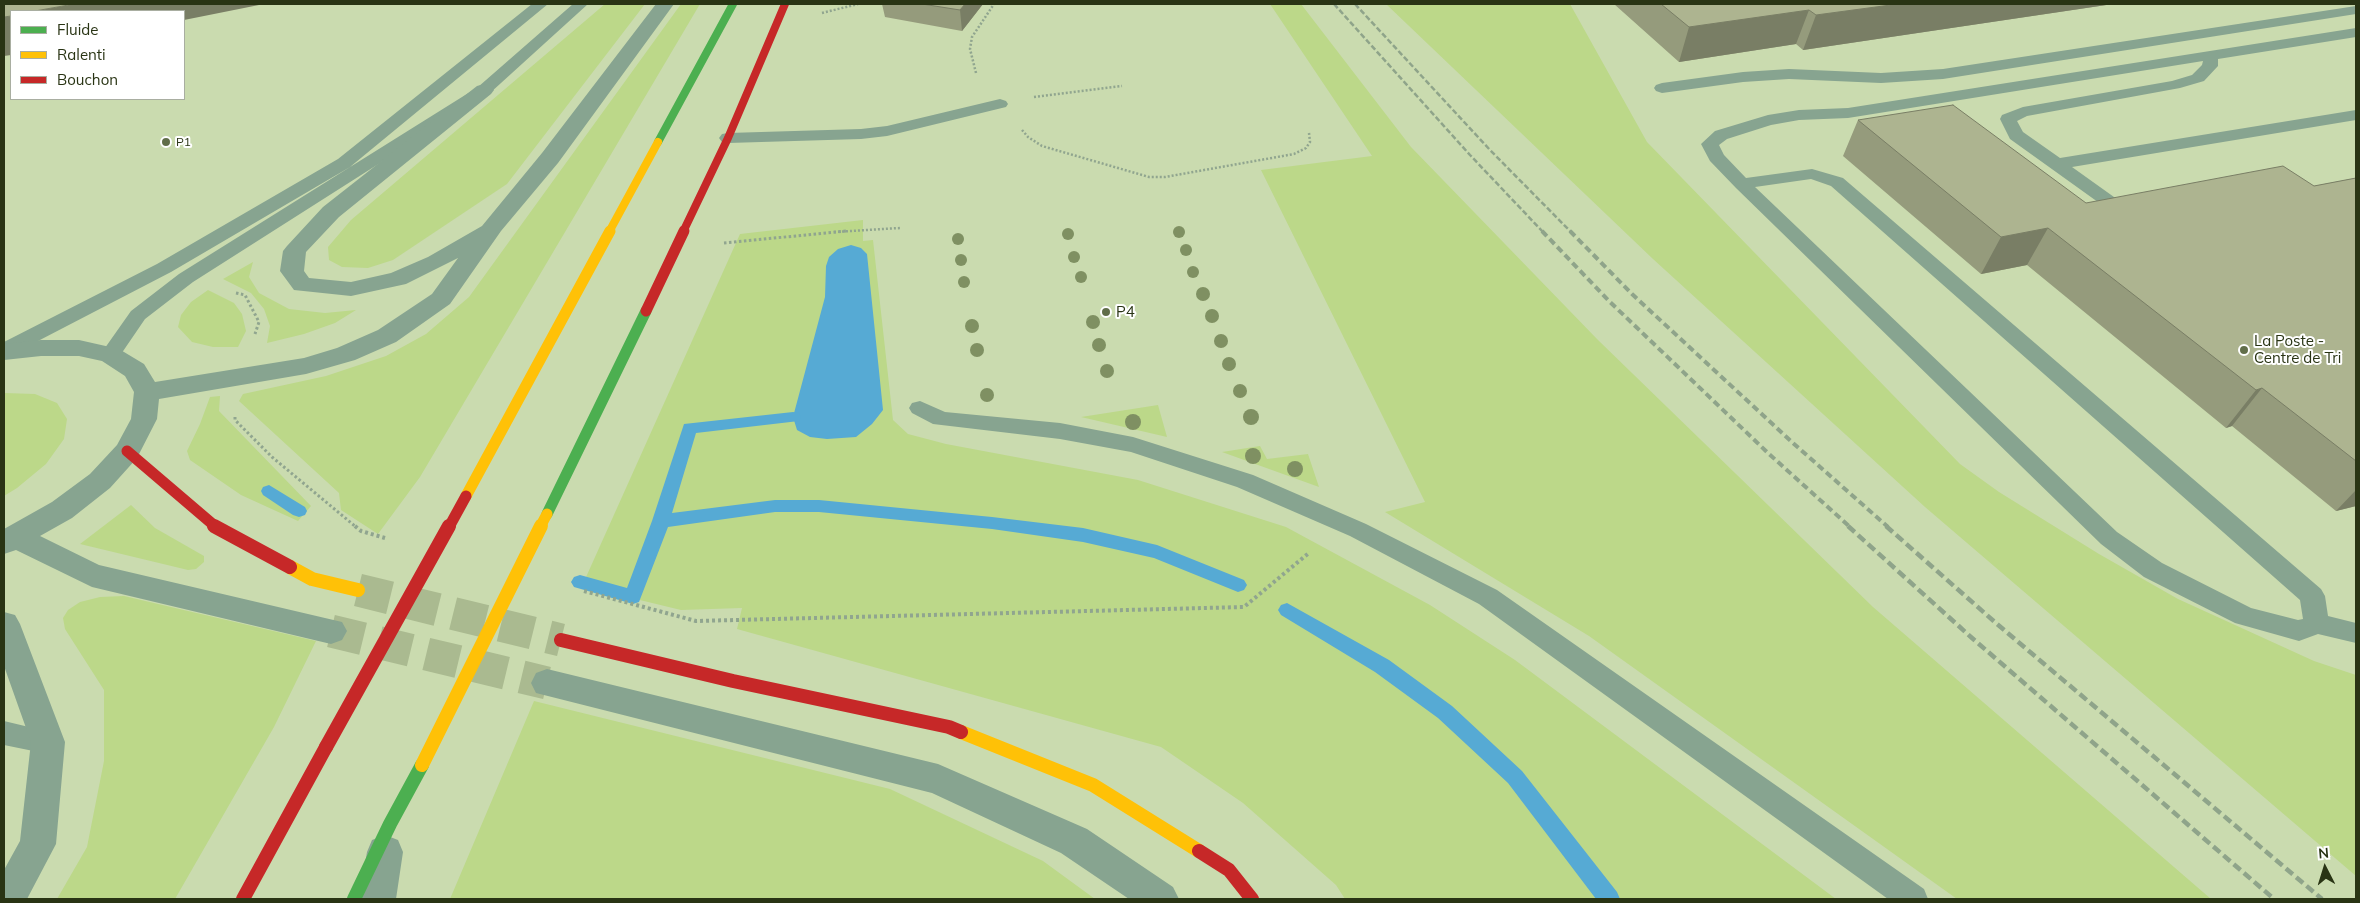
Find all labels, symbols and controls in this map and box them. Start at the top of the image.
legend [10,10,185,100]
text: Fluide [57,20,98,39]
text: Ralenti [57,45,106,64]
text: Bouchon [57,70,118,89]
place label: P1 [176,135,191,149]
marker: P1 [160,136,172,148]
place label: P4 [1116,303,1135,321]
marker: P4 [1100,306,1112,318]
place label: La Poste - Centre de Tri [2254,332,2341,367]
marker: La Poste - Centre de Tri [2238,344,2250,356]
north arrow [2300,843,2350,893]
text: N [2318,844,2330,862]

